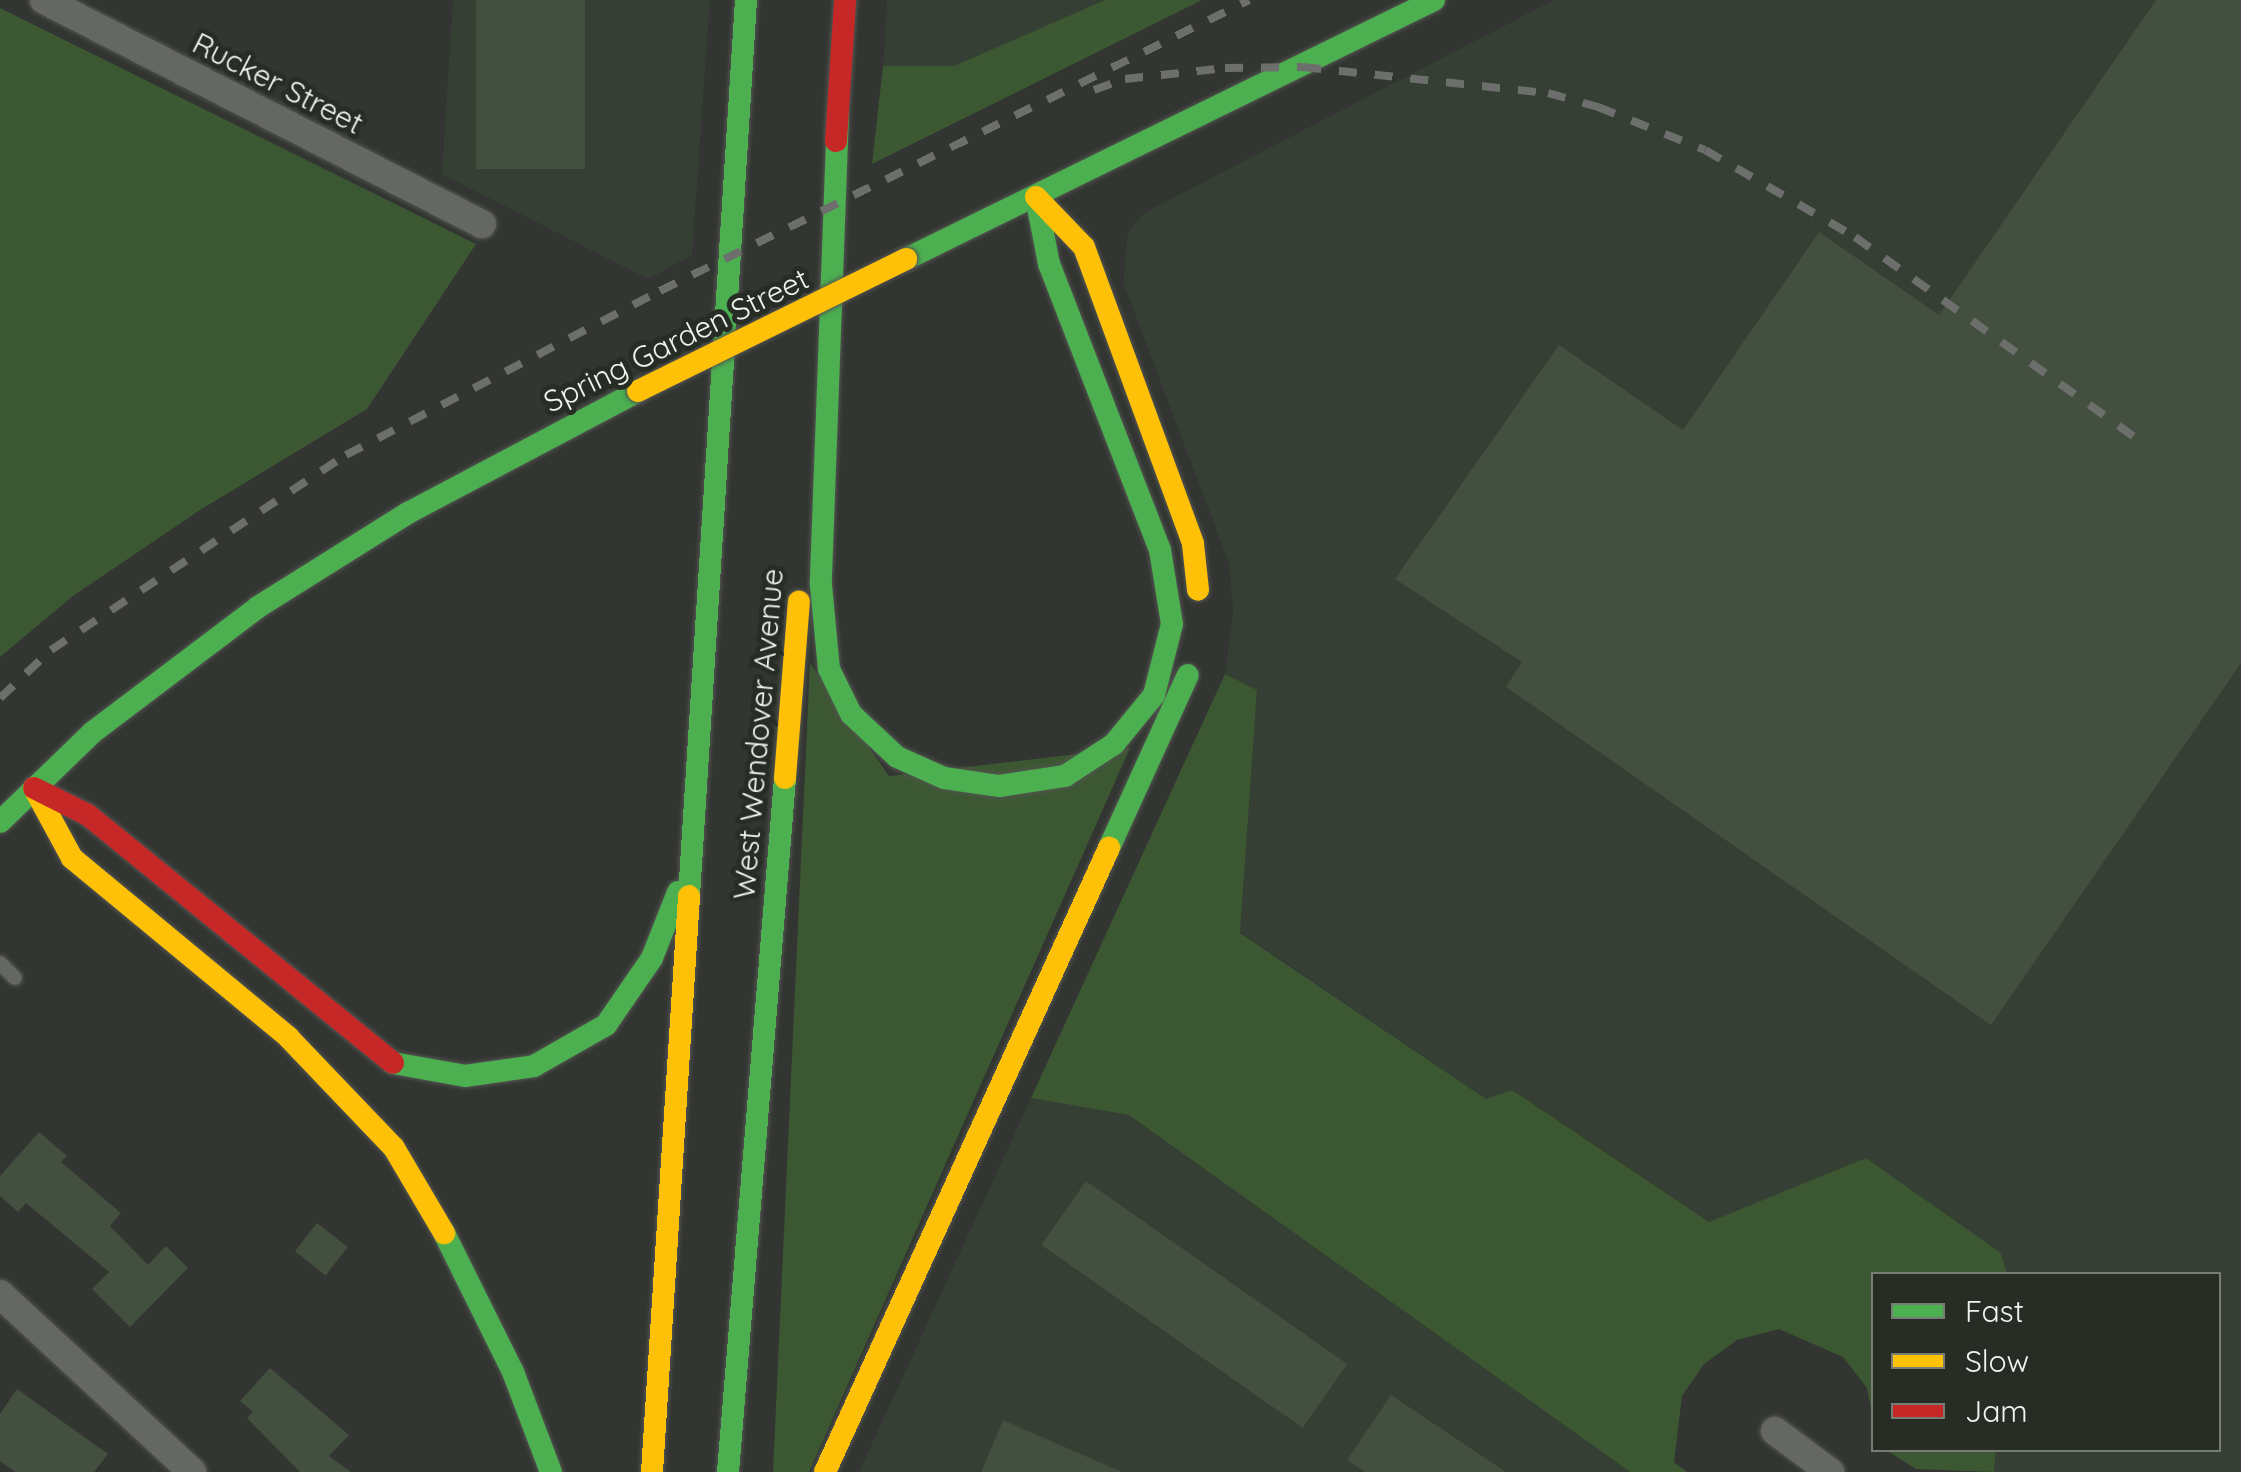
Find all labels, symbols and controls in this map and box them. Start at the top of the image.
street label: Rucker Street [187,25,369,141]
street label: Spring Garden Street [538,260,814,420]
street label: West Wendover Avenue [726,567,790,901]
legend [1871,1272,2221,1452]
text: Fast [1965,1292,2024,1330]
text: Slow [1965,1342,2029,1380]
text: Jam [1965,1392,2028,1430]

